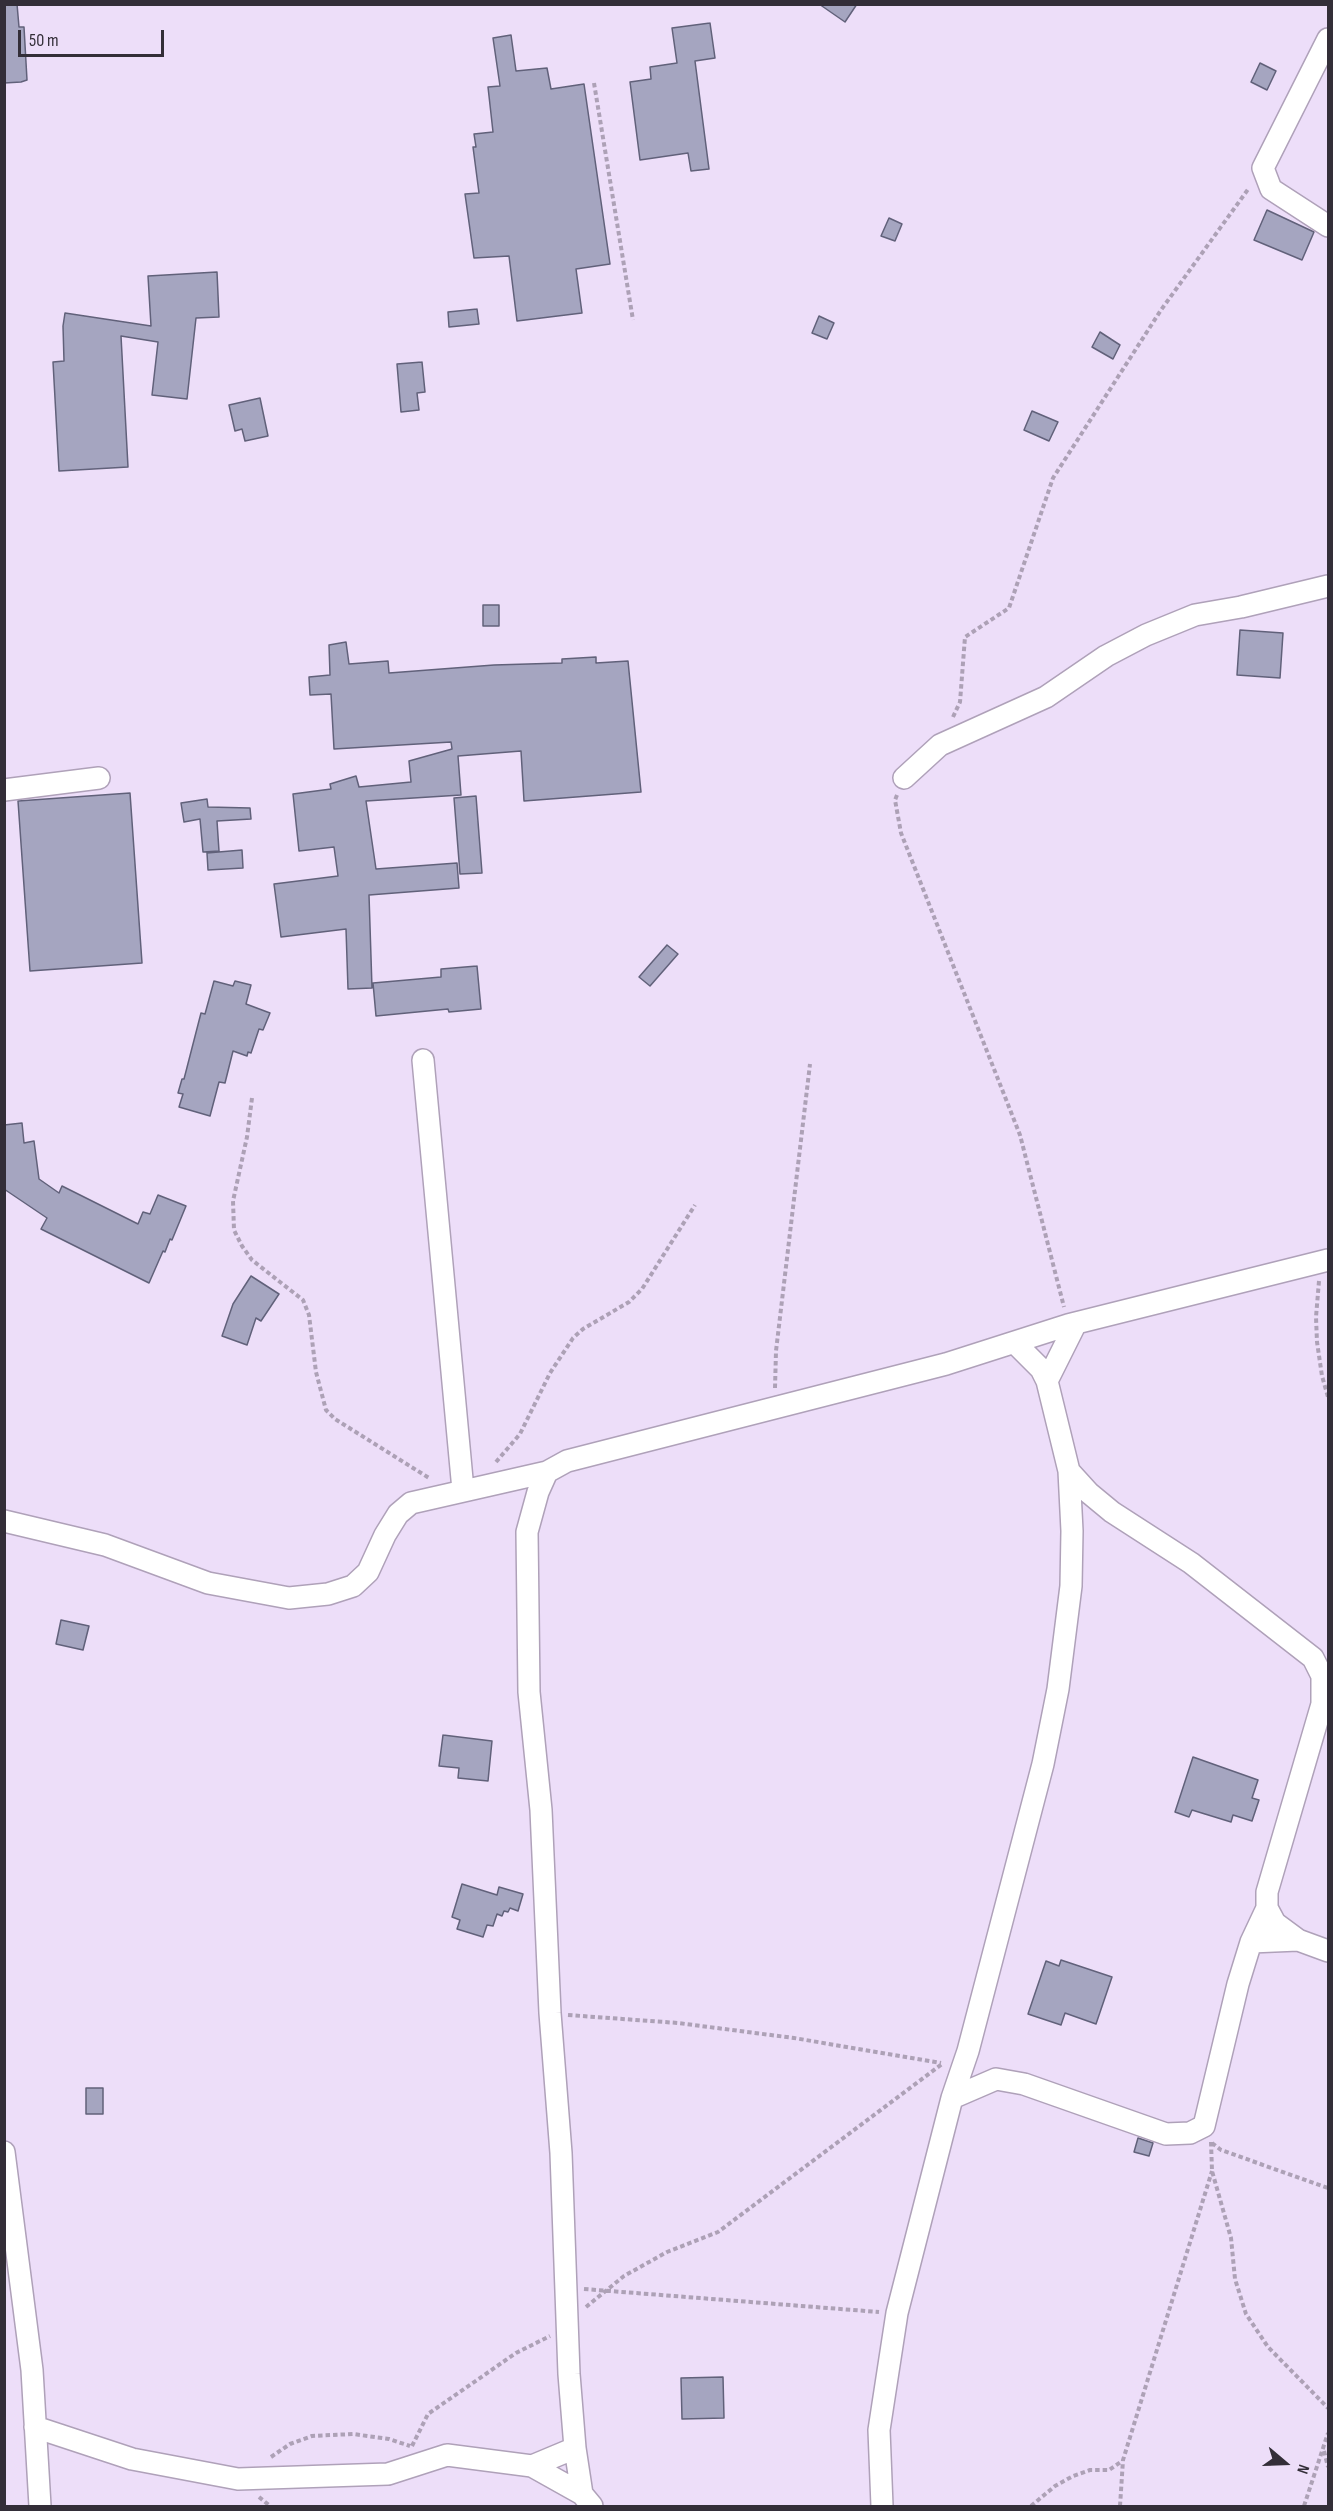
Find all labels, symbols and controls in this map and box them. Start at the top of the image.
scale bar [21,18,166,56]
text: 50 m [29,30,59,51]
north arrow [1255,2433,1315,2493]
text: N [1292,2462,1313,2476]

